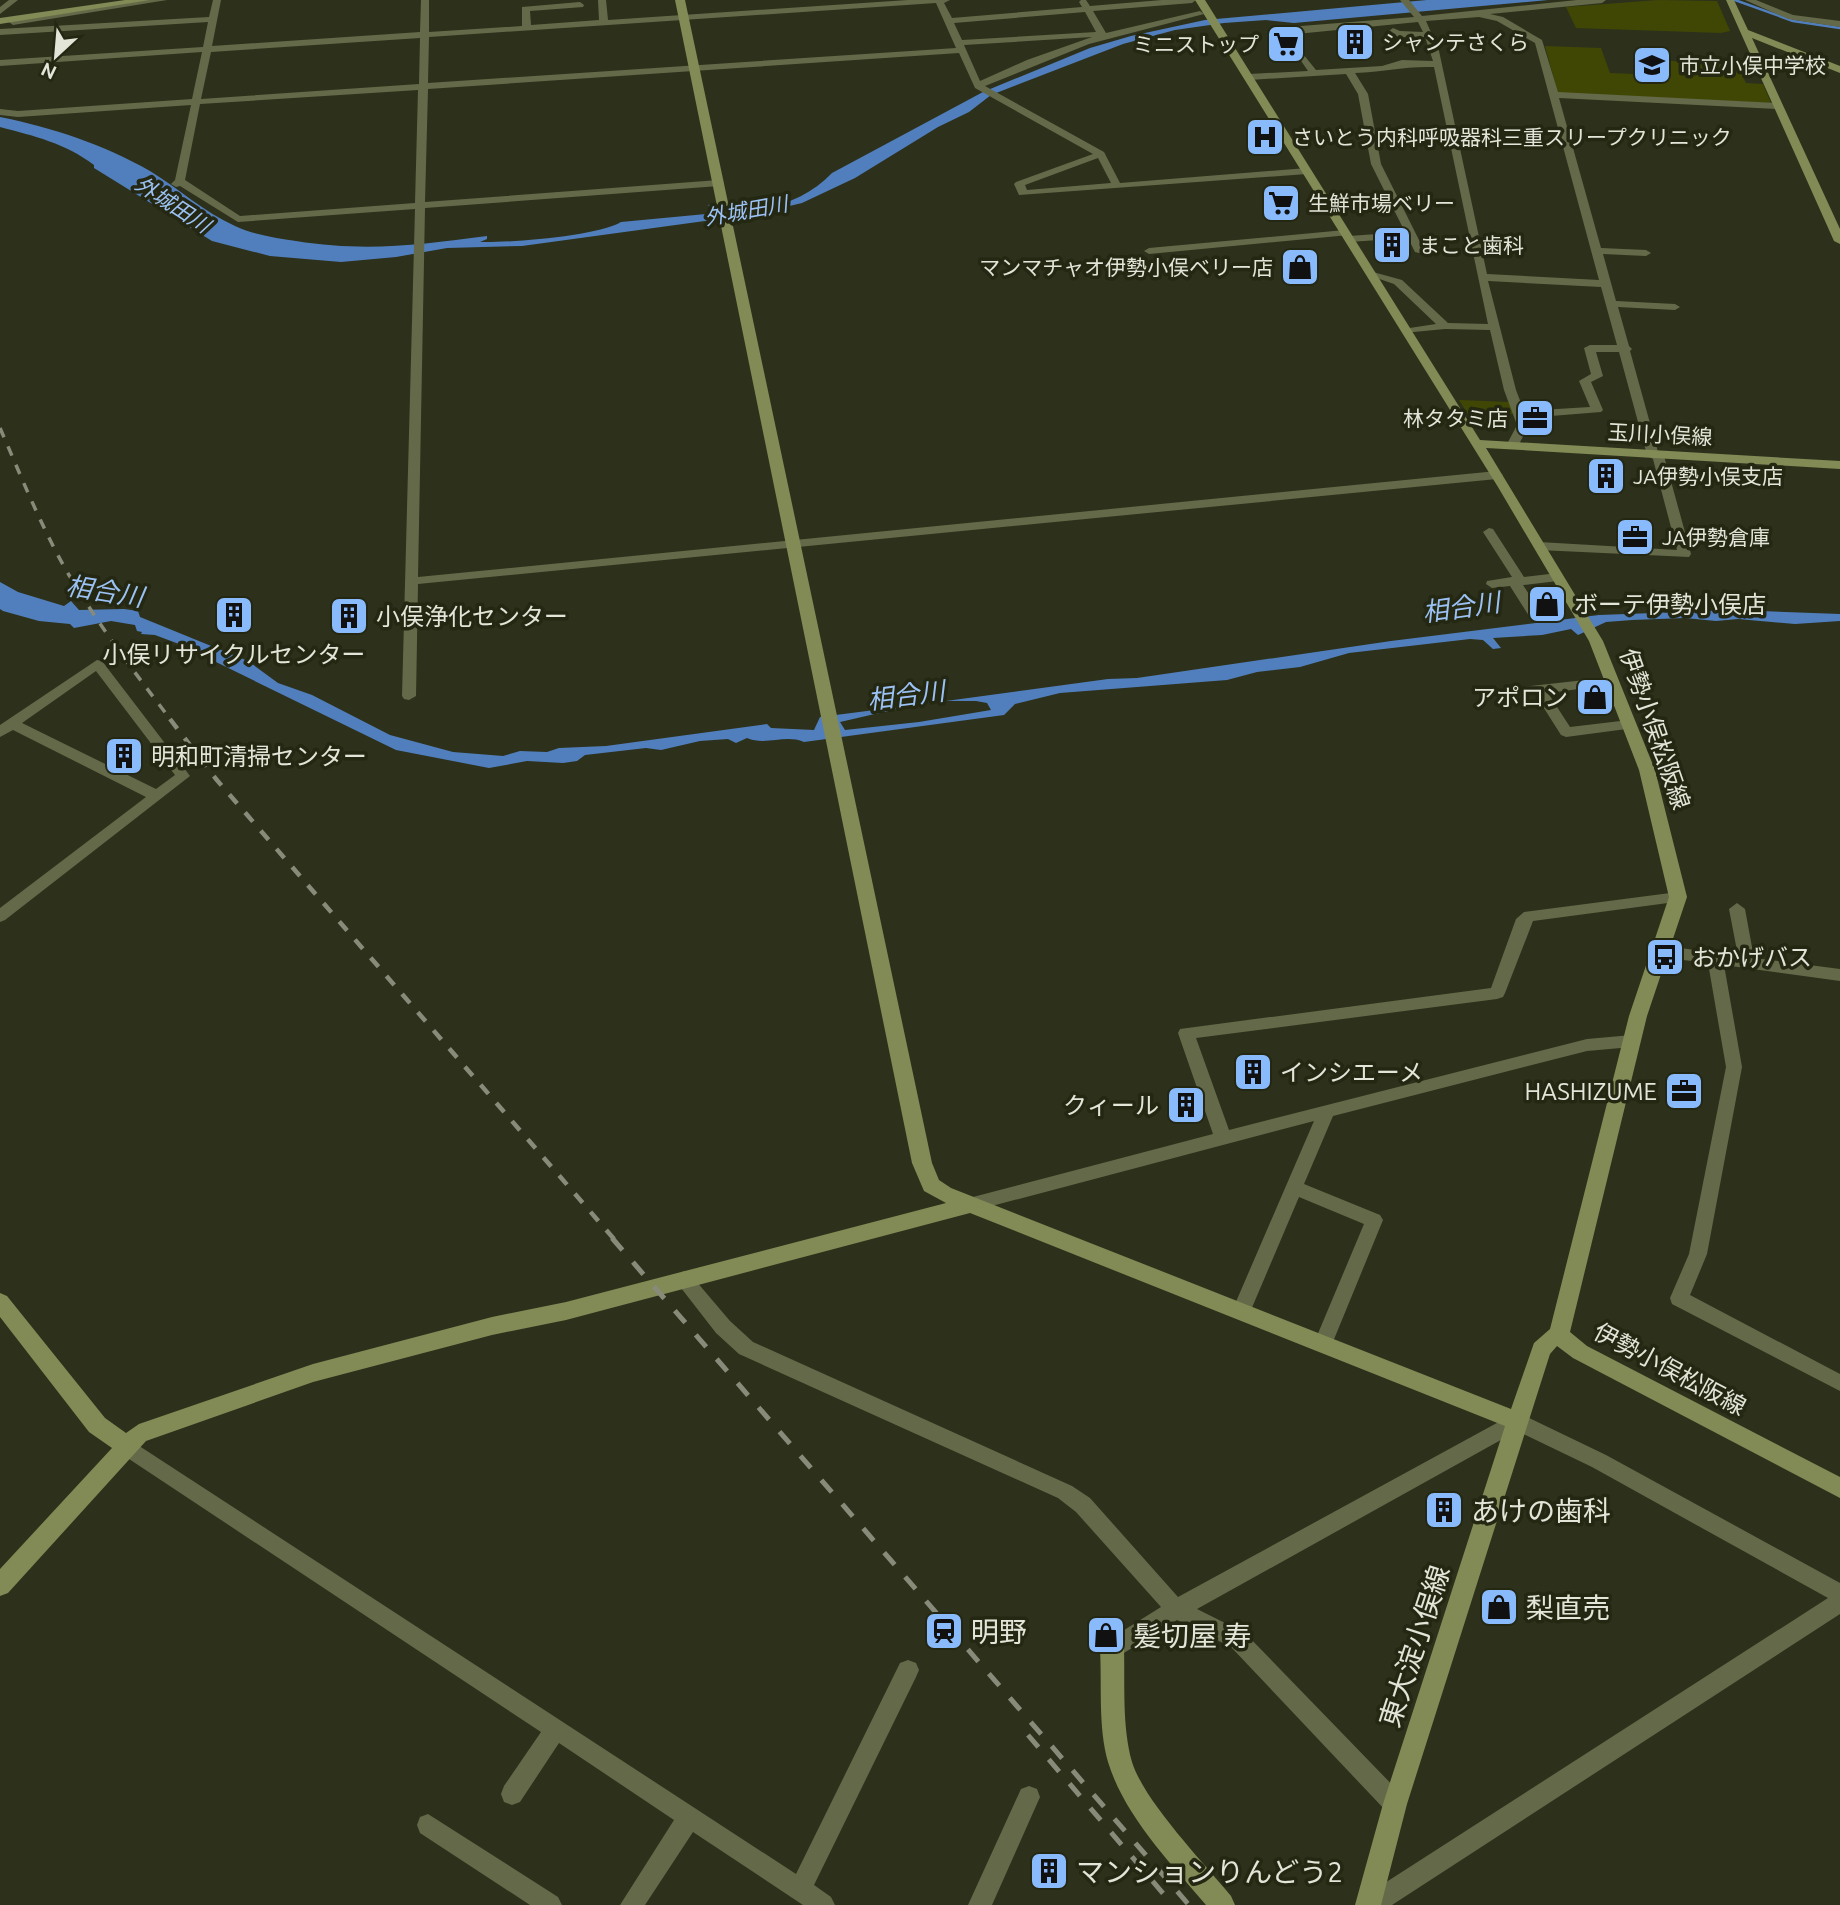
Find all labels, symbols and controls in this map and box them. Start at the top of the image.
north arrow [21,21,91,91]
building icon: シャンテさくら [1334,21,1376,63]
supermarket icon: ミニストップ [1265,23,1307,65]
place label: シャンテさくら [1382,30,1529,54]
place label: ミニストップ [1133,32,1259,56]
school or university icon: 市立小俣中学校 [1631,44,1673,86]
place label: 市立小俣中学校 [1679,53,1826,77]
text: N [37,58,60,84]
hospital icon: さいとう内科呼吸器科三重スリープクリニック [1244,116,1286,158]
place label: さいとう内科呼吸器科三重スリープクリニック [1292,125,1732,149]
water label: 外城田川 [131,171,216,238]
supermarket icon: 生鮮市場ベリー [1260,182,1302,224]
water label: 外城田川 [703,191,791,229]
place label: 生鮮市場ベリー [1308,191,1455,215]
building icon: まこと歯科 [1371,224,1413,266]
place label: まこと歯科 [1419,233,1524,257]
shop icon: マンマチャオ伊勢小俣ベリー店 [1279,246,1321,288]
place label: マンマチャオ伊勢小俣ベリー店 [979,255,1273,279]
office icon: 林タタミ店 [1514,397,1556,439]
place label: 林タタミ店 [1403,406,1508,430]
street label: 玉川小俣線 [1607,419,1713,449]
building icon: JA伊勢小俣支店 [1585,455,1627,497]
place label: JA伊勢小俣支店 [1633,464,1783,488]
office icon: JA伊勢倉庫 [1614,516,1656,558]
place label: JA伊勢倉庫 [1662,525,1770,549]
water label: 相合川 [64,571,149,612]
shop icon: ボーテ伊勢小俣店 [1526,583,1568,625]
water label: 相合川 [1420,587,1505,627]
place label: ボーテ伊勢小俣店 [1574,591,1766,618]
building icon: 小俣リサイクルセンター [213,594,255,636]
building icon: 小俣浄化センター [328,595,370,637]
place label: 小俣浄化センター [376,603,568,630]
place label: 小俣リサイクルセンター [103,641,365,668]
street label: 伊勢小俣松阪線 [1615,645,1695,813]
water label: 相合川 [866,675,949,714]
shop icon: アポロン [1574,676,1616,718]
place label: アポロン [1472,684,1568,711]
building icon: 明和町清掃センター [103,735,145,777]
place label: 明和町清掃センター [151,743,367,770]
bus stop icon: おかげバス [1644,936,1686,978]
place label: おかげバス [1692,944,1812,971]
building icon: インシエーメ [1232,1051,1274,1093]
place label: インシエーメ [1280,1059,1423,1086]
office icon: HASHIZUME [1663,1070,1705,1112]
place label: HASHIZUME [1525,1078,1657,1105]
building icon: クィール [1165,1084,1207,1126]
place label: クィール [1063,1092,1159,1119]
street label: 伊勢小俣松阪線 [1589,1318,1751,1420]
building icon: あけの歯科 [1423,1489,1465,1531]
place label: あけの歯科 [1471,1495,1611,1526]
street label: 東大淀小俣線 [1373,1561,1455,1731]
shop icon: 梨直売 [1478,1586,1520,1628]
place label: 梨直売 [1526,1592,1610,1623]
station icon: 明野 [923,1610,965,1652]
shop icon: 髪切屋 寿 [1085,1614,1127,1656]
place label: 明野 [971,1616,1027,1647]
place label: 髪切屋 寿 [1133,1620,1251,1651]
building icon: マンションりんどう2 [1028,1850,1070,1892]
place label: マンションりんどう2 [1076,1856,1343,1887]

